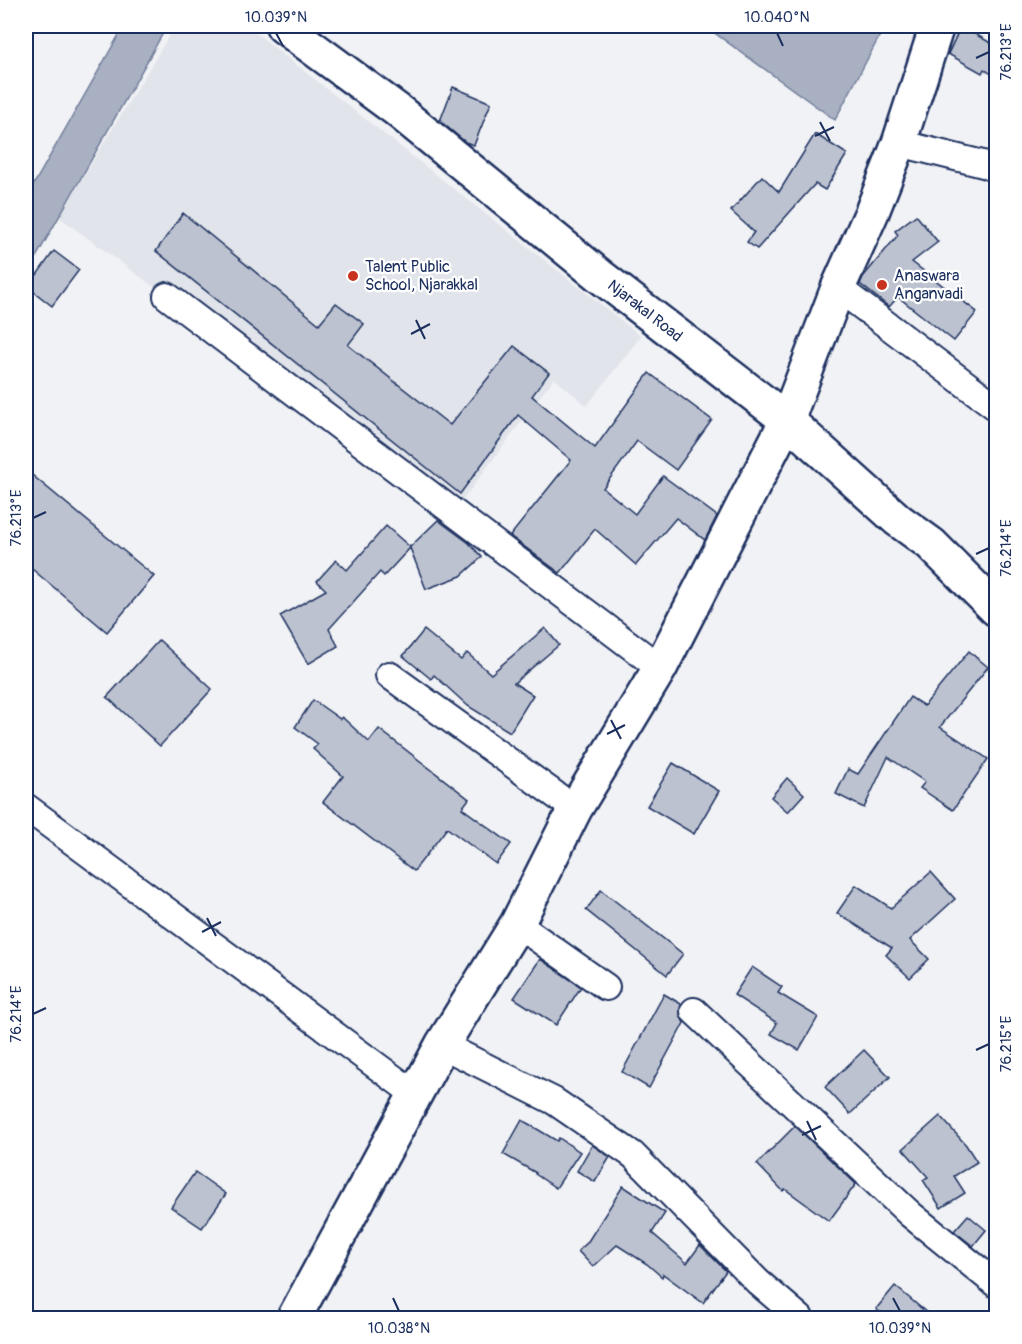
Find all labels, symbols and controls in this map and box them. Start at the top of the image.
text: 10.039°N [245,8,307,27]
text: 10.040°N [744,8,810,27]
text: 76.213°E [997,23,1016,80]
place label: Talent Public School, Njarakkal [365,257,478,295]
place label: Anaswara Anganvadi [894,266,963,304]
marker: Talent Public School, Njarakkal [346,269,360,283]
street label: Njarakal Road [604,276,686,346]
marker: Anaswara Anganvadi [875,278,889,292]
text: 76.213°E [7,489,26,546]
text: 76.214°E [997,519,1016,577]
text: 76.214°E [7,985,26,1043]
text: 76.215°E [997,1015,1016,1072]
text: 10.038°N [368,1319,430,1338]
text: 10.039°N [869,1319,931,1338]

